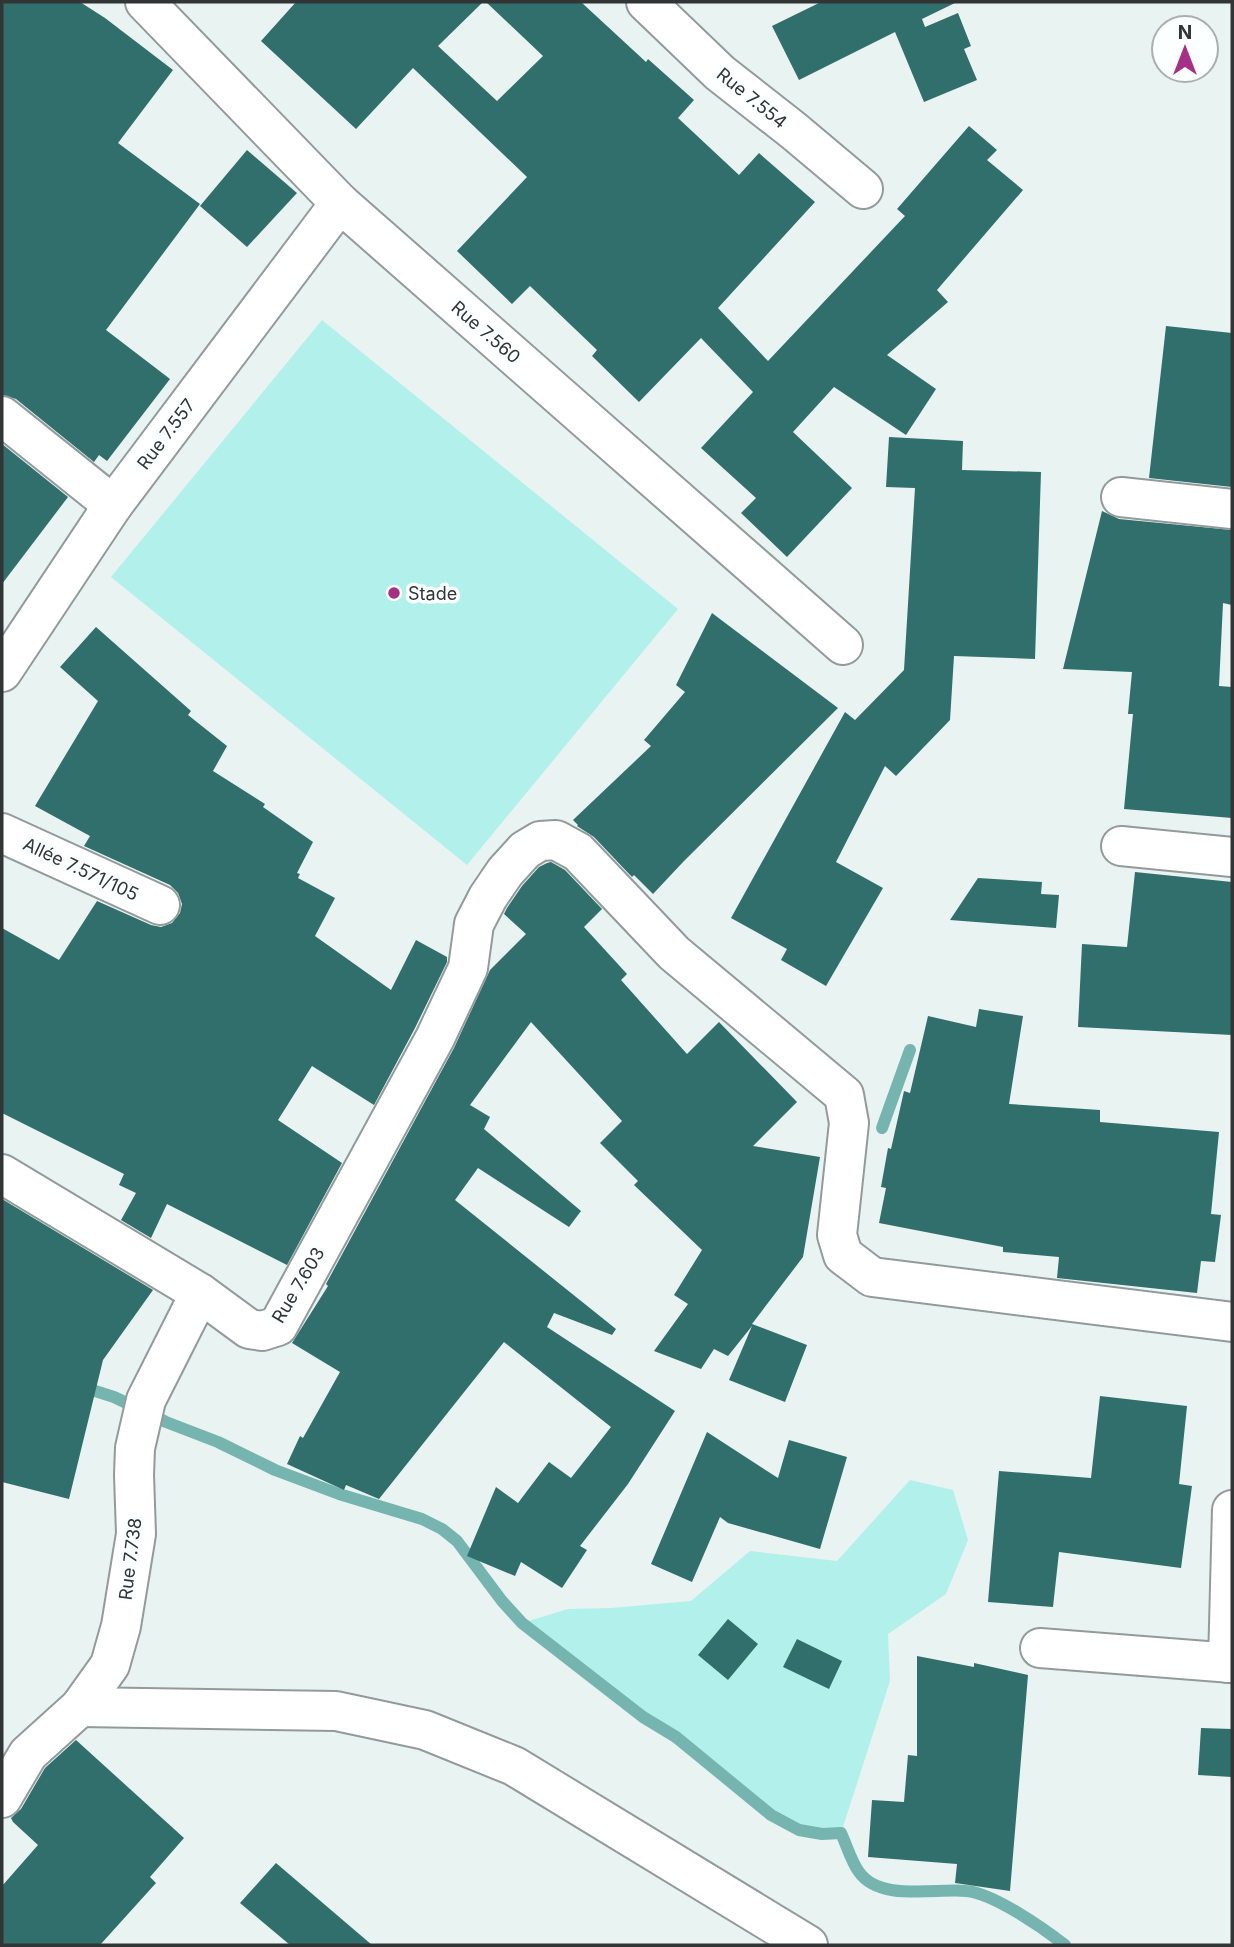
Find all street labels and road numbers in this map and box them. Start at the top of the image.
street label: Rue 7.554 [713,63,791,133]
street label: Rue 7.560 [447,296,525,368]
street label: Rue 7.557 [133,395,199,473]
street label: Allée 7.571/105 [20,833,142,905]
street label: Rue 7.603 [267,1244,329,1326]
street label: Rue 7.738 [115,1517,145,1601]

